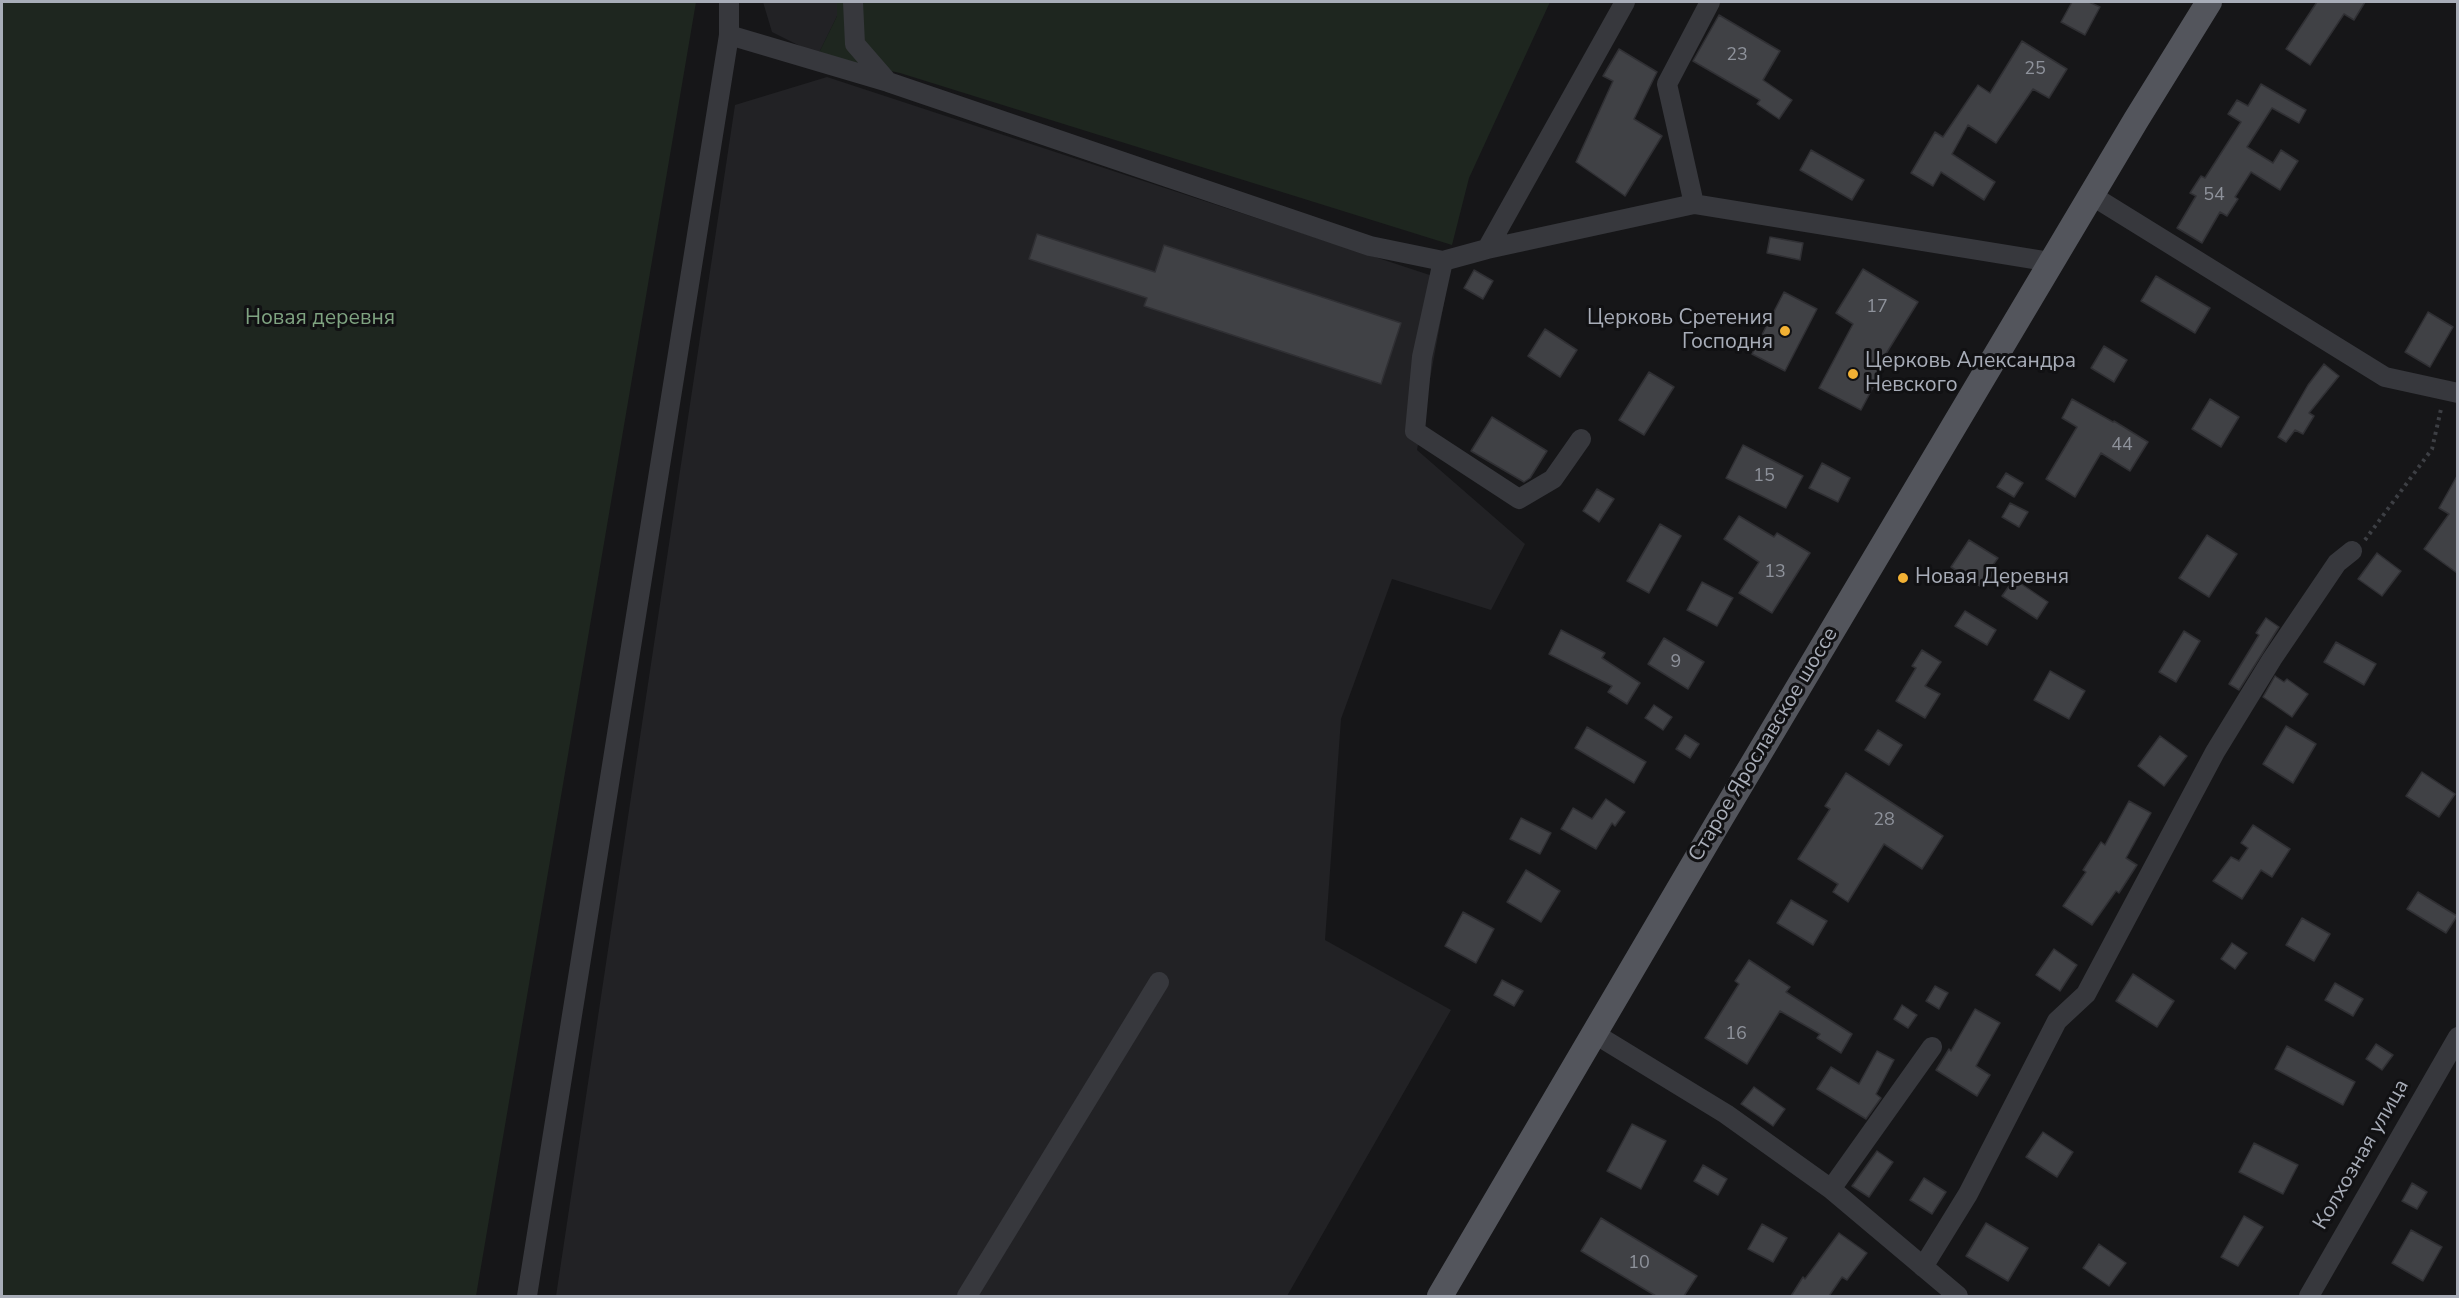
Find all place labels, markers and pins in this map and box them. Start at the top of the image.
place label: Церковь Сретения Господня [1587,306,1773,356]
marker: Церковь Сретения Господня [1778,324,1792,338]
place label: Церковь Александра Невского [1865,349,2076,399]
marker: Церковь Александра Невского [1846,367,1860,381]
place label: Новая Деревня [1915,565,2069,591]
marker: Новая Деревня [1896,571,1910,585]

